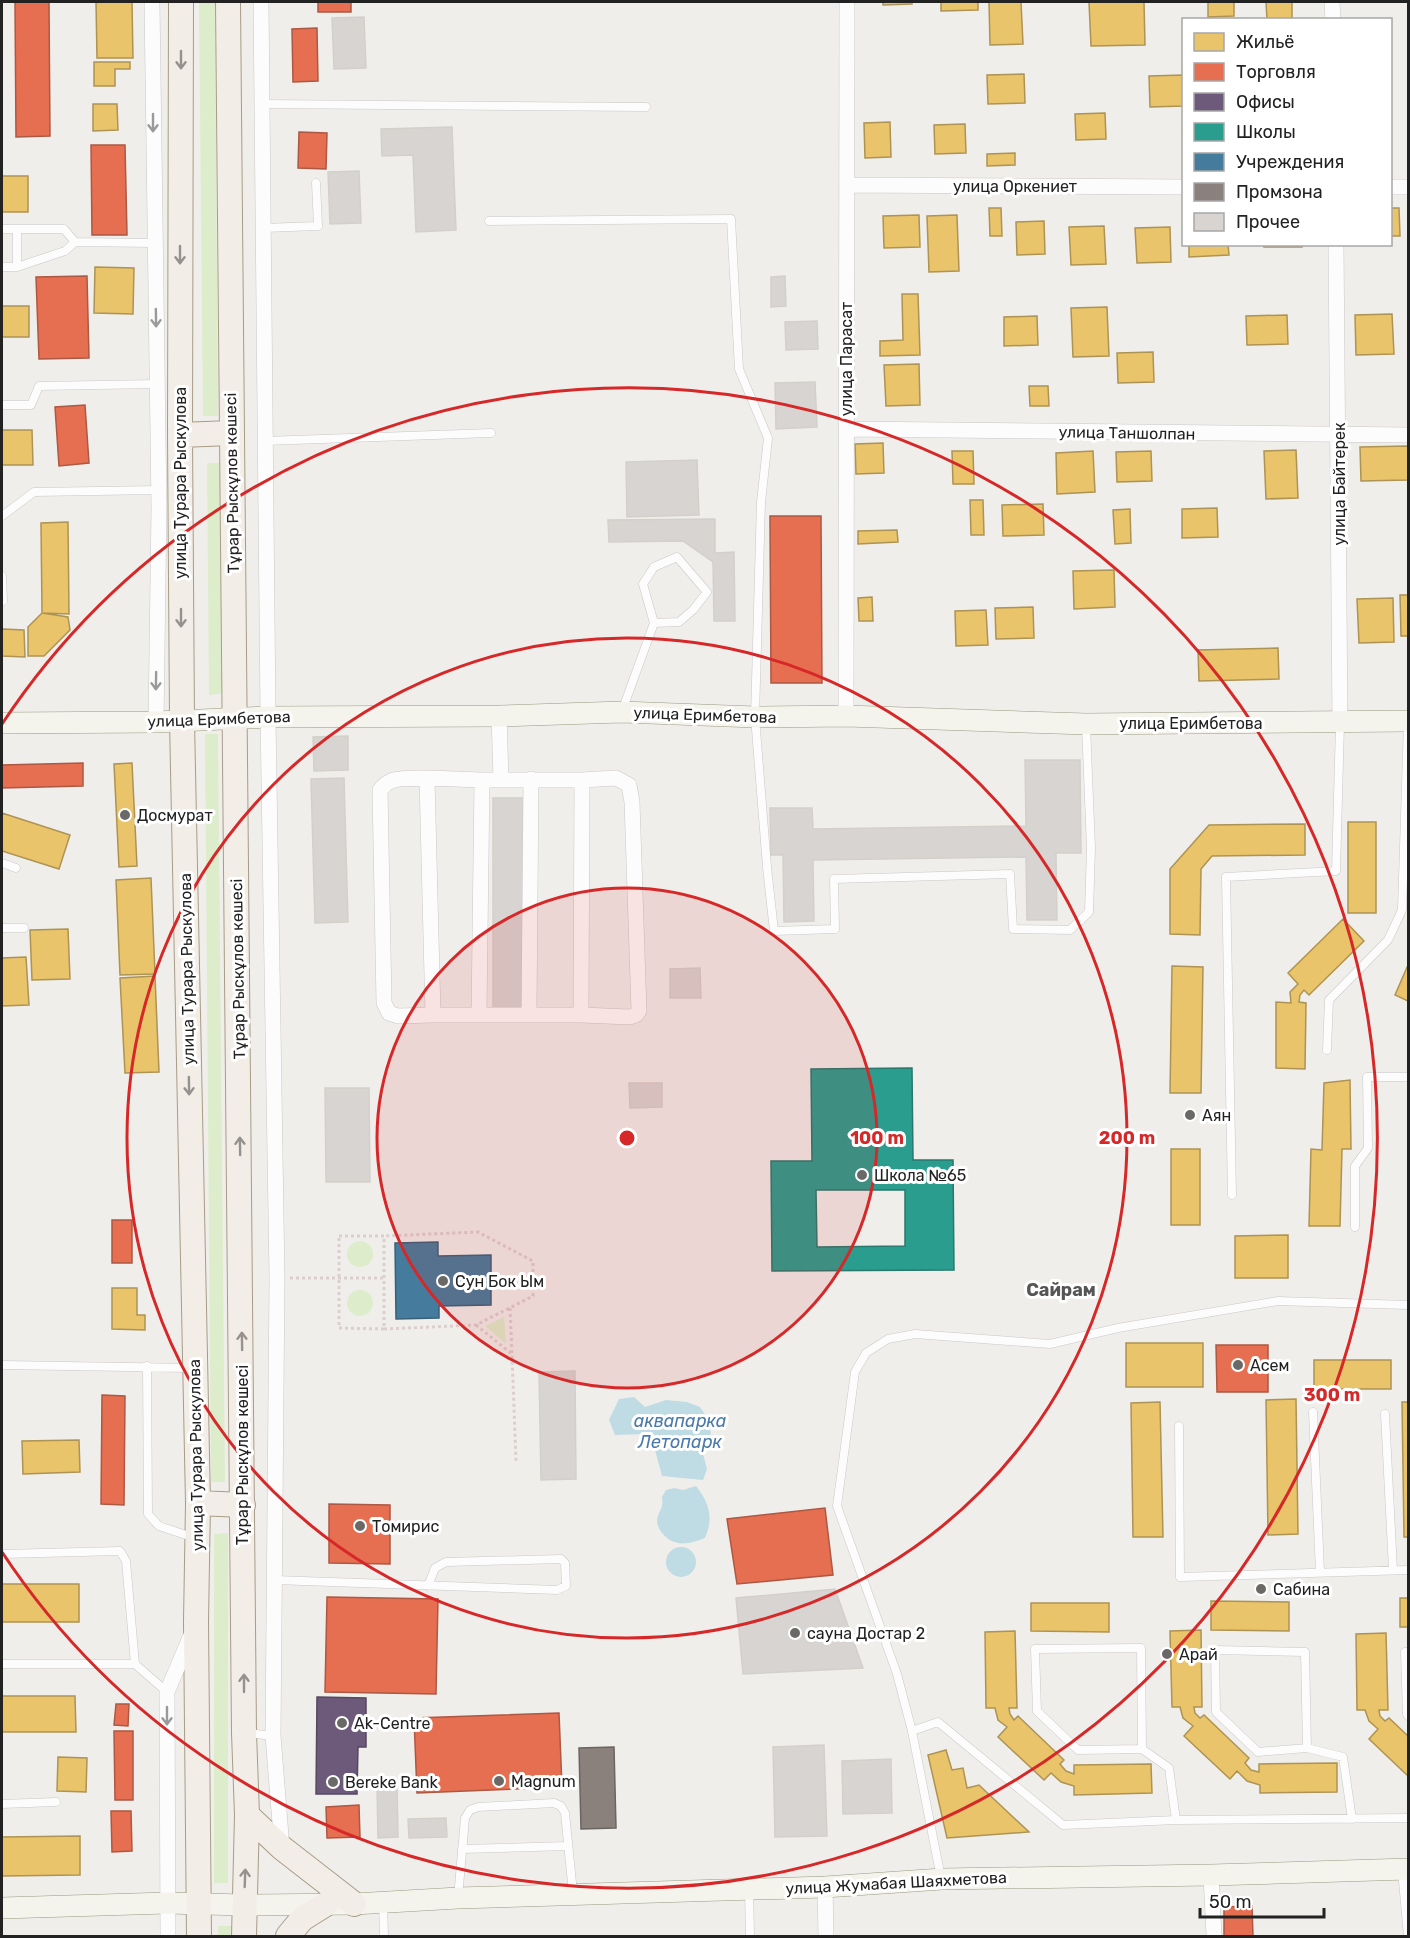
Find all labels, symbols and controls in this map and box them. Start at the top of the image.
legend [1182,18,1392,246]
text: Жильё [1236,31,1294,53]
one-way arrow [175,49,187,69]
text: Торговля [1236,61,1316,83]
text: Офисы [1236,91,1295,113]
one-way arrow [147,112,159,132]
text: Школы [1236,121,1296,143]
text: Учреждения [1236,151,1344,173]
street label: улица Оркениет [953,177,1077,196]
text: Промзона [1236,181,1323,203]
text: Прочее [1236,211,1300,233]
one-way arrow [174,244,186,264]
street label: улица Парасат [837,302,856,416]
one-way arrow [150,307,161,327]
street label: улица Турара Рыскулова [171,387,190,579]
street label: Тұрар Рыскұлов көшесі [221,393,243,573]
street label: улица Таншолпан [1058,422,1196,444]
street label: улица Байтерек [1330,422,1349,545]
one-way arrow [175,607,187,627]
one-way arrow [151,670,162,690]
street label: улица Еримбетова [633,703,777,727]
street label: улица Еримбетова [147,707,291,731]
street label: улица Еримбетова [1119,714,1263,733]
place label: Досмурат [137,806,213,825]
marker: Досмурат [118,808,132,822]
street label: улица Турара Рыскулова [176,873,198,1065]
street label: Тұрар Рыскұлов көшесі [227,879,249,1059]
one-way arrow [184,1075,195,1095]
place label: Аян [1202,1106,1231,1125]
marker: Аян [1183,1108,1197,1122]
text: 100 m [850,1127,904,1149]
text: 200 m [1099,1127,1155,1149]
centre of rings [617,1128,637,1148]
one-way arrow [234,1137,246,1157]
place label: Школа №65 [874,1166,966,1185]
marker: Школа №65 [855,1168,869,1182]
place label: Сун Бок Ым [455,1272,544,1291]
marker: Сун Бок Ым [436,1274,450,1288]
district label: Сайрам [1026,1279,1096,1301]
one-way arrow [236,1332,247,1352]
place label: Асем [1250,1356,1289,1375]
marker: Асем [1231,1358,1245,1372]
street label: улица Турара Рыскулова [185,1359,207,1551]
street label: Тұрар Рыскұлов көшесі [233,1365,252,1545]
text: 300 m [1304,1384,1360,1406]
water label: аквапарка Летопарк [634,1410,727,1453]
place label: Томирис [372,1517,439,1536]
marker: Томирис [353,1519,367,1533]
place label: Сабина [1273,1580,1330,1599]
marker: Сабина [1254,1582,1268,1596]
place label: сауна Достар 2 [807,1624,925,1643]
marker: сауна Достар 2 [788,1626,802,1640]
place label: Арай [1179,1645,1218,1664]
marker: Арай [1160,1647,1174,1661]
one-way arrow [238,1674,250,1694]
one-way arrow [161,1706,173,1726]
place label: Ak-Centre [354,1714,430,1733]
marker: Ak-Centre [335,1716,349,1730]
place label: Magnum [511,1772,576,1791]
place label: Bereke Bank [345,1773,438,1792]
marker: Magnum [492,1774,506,1788]
marker: Bereke Bank [326,1775,340,1789]
street label: улица Жумабая Шаяхметова [785,1868,1007,1898]
one-way arrow [239,1869,250,1889]
scale bar [1200,1881,1324,1919]
text: 50 m [1209,1891,1252,1913]

